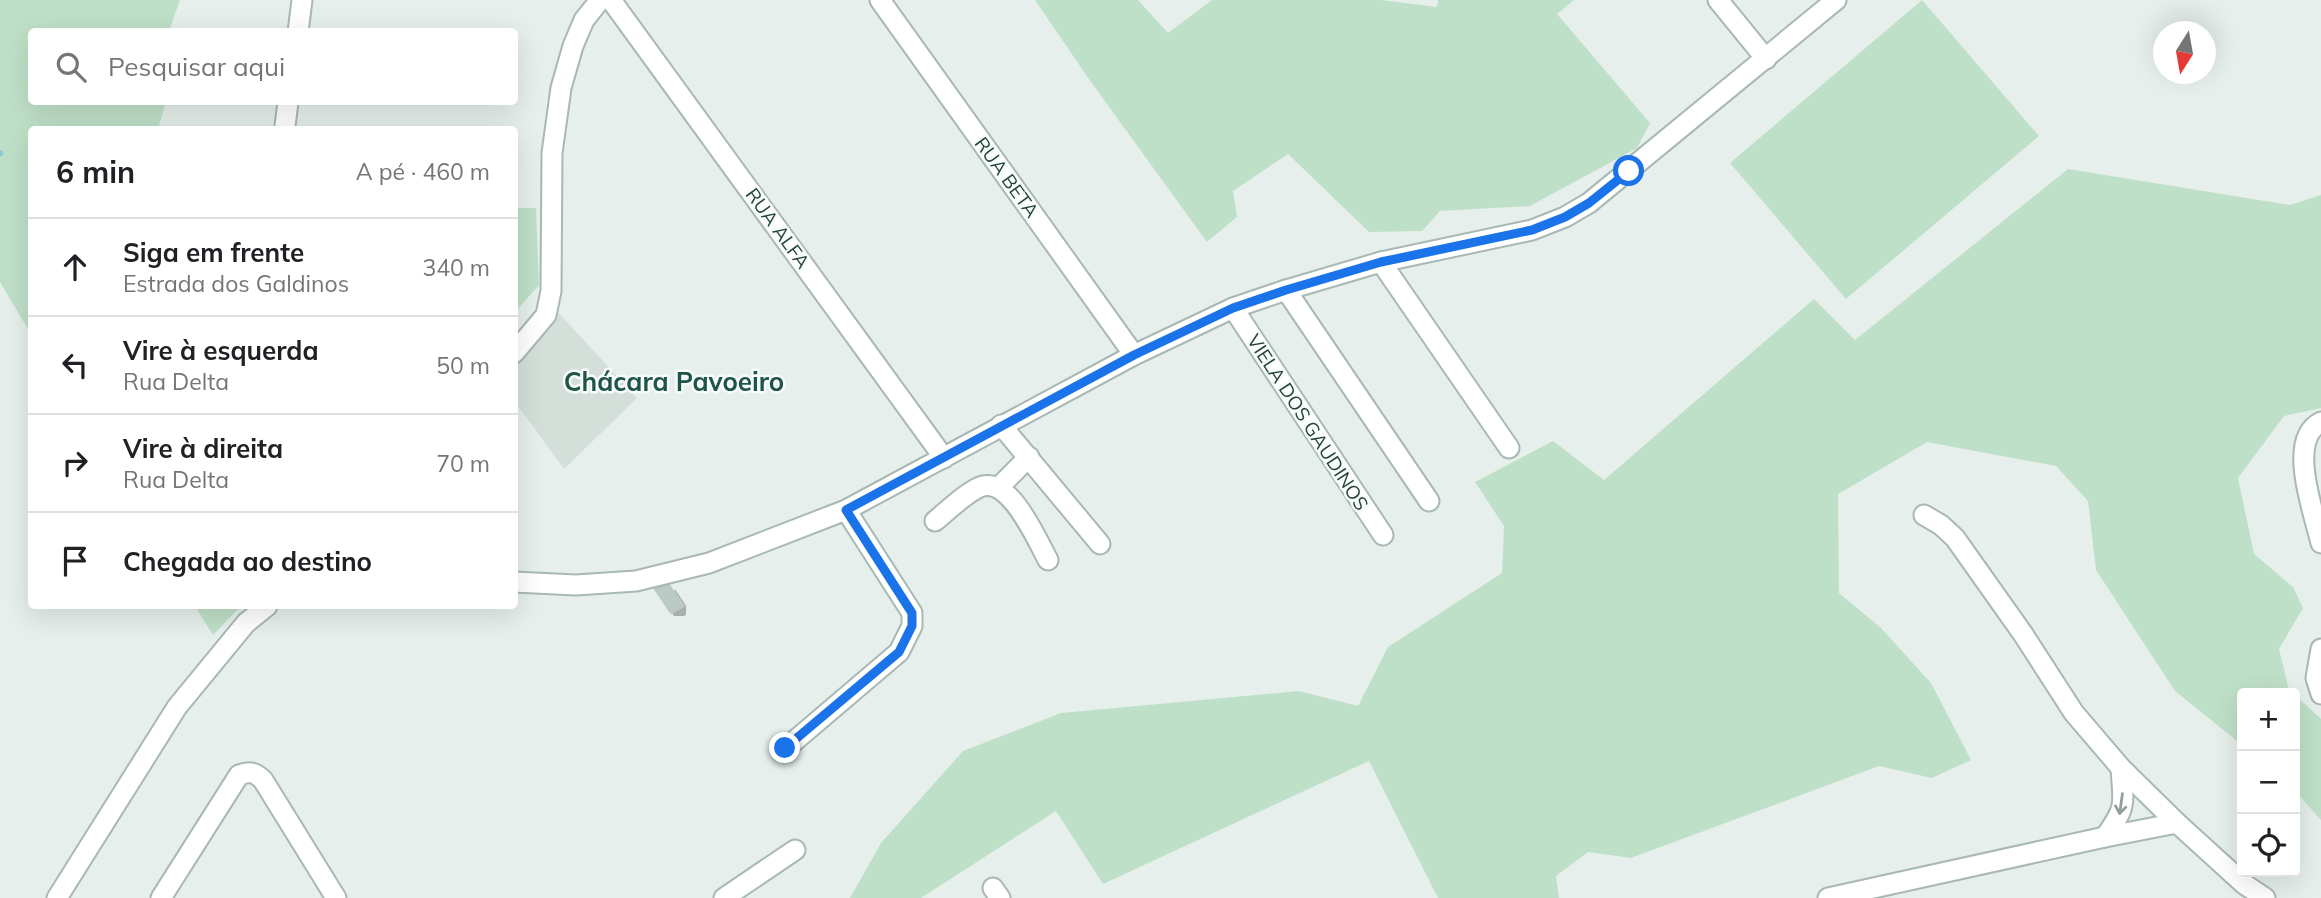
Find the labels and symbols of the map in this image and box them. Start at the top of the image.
north arrow [2153,21,2216,84]
street label: RUA BETA [970,132,1044,222]
route start [1613,155,1644,186]
street label: RUA ALFA [741,183,815,273]
street label: VIELA DOS GAUDINOS [1242,329,1374,515]
district label: Chácara Pavoeiro [564,365,784,398]
route end [769,732,800,763]
one-way arrow [2114,793,2127,815]

